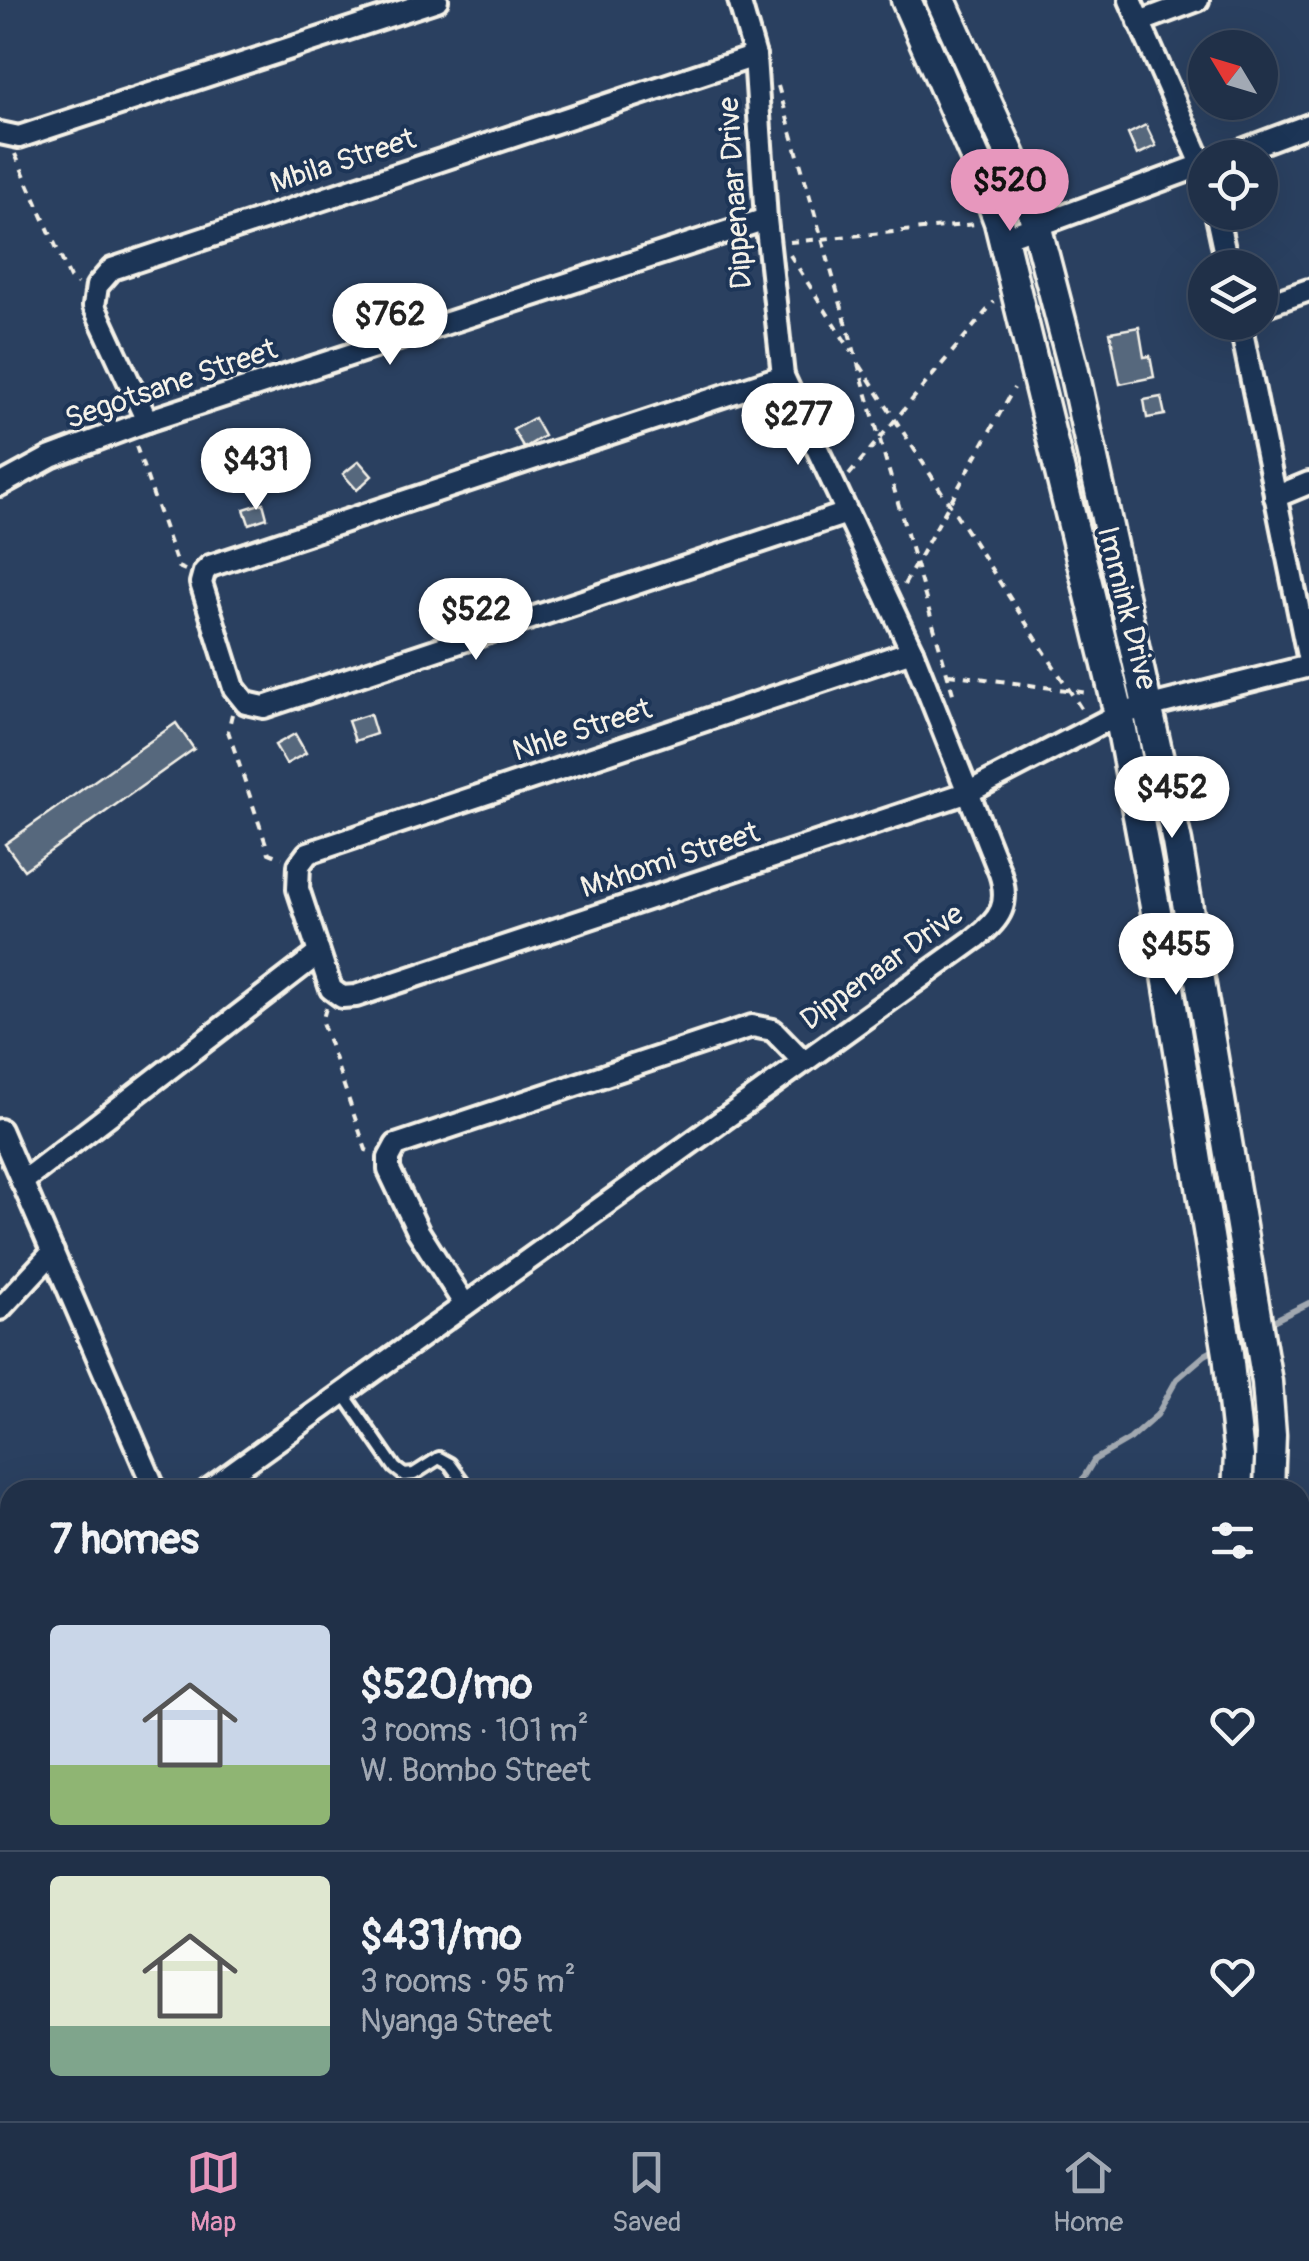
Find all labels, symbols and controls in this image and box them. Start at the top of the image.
north arrow [1188,30,1278,120]
map controls [1188,30,1278,340]
street label: Dippenaar Drive [710,95,760,290]
street label: Mbila Street [266,120,421,202]
button: locate [1188,140,1278,230]
pin: $520 [951,149,1069,234]
text: $520 [973,161,1047,201]
button: layers [1188,250,1278,340]
pin: $762 [331,283,449,368]
text: $762 [355,295,425,335]
street label: Segotsane Street [60,330,283,438]
pin: $277 [739,383,857,468]
text: $277 [763,395,833,435]
pin: $431 [197,428,315,513]
text: $431 [223,440,289,480]
street label: Immink Drive [1089,523,1165,694]
pin: $522 [417,578,535,663]
text: $522 [441,590,511,630]
street label: Nhle Street [508,690,657,770]
pin: $452 [1113,756,1231,841]
text: $452 [1136,768,1208,808]
street label: Mxhomi Street [576,813,765,906]
street label: Dippenaar Drive [793,895,971,1039]
pin: $455 [1117,913,1235,998]
text: $455 [1141,925,1211,965]
icon: filters [1205,1513,1260,1568]
text: 7 homes [50,1514,199,1566]
text: $520/mo [360,1659,533,1711]
icon: home [130,1665,250,1785]
icon: heart [1205,1698,1260,1753]
text: 3 rooms · 101 m² [360,1711,589,1751]
text: W. Bombo Street [360,1751,591,1791]
text: $431/mo [360,1910,522,1962]
icon: home [130,1916,250,2036]
icon: heart [1205,1949,1260,2004]
text: 3 rooms · 95 m² [360,1962,576,2002]
text: Nyanga Street [360,2002,552,2042]
tab: Map [186,2145,241,2240]
tab: Saved [612,2145,681,2240]
tab: Home [1053,2145,1123,2240]

